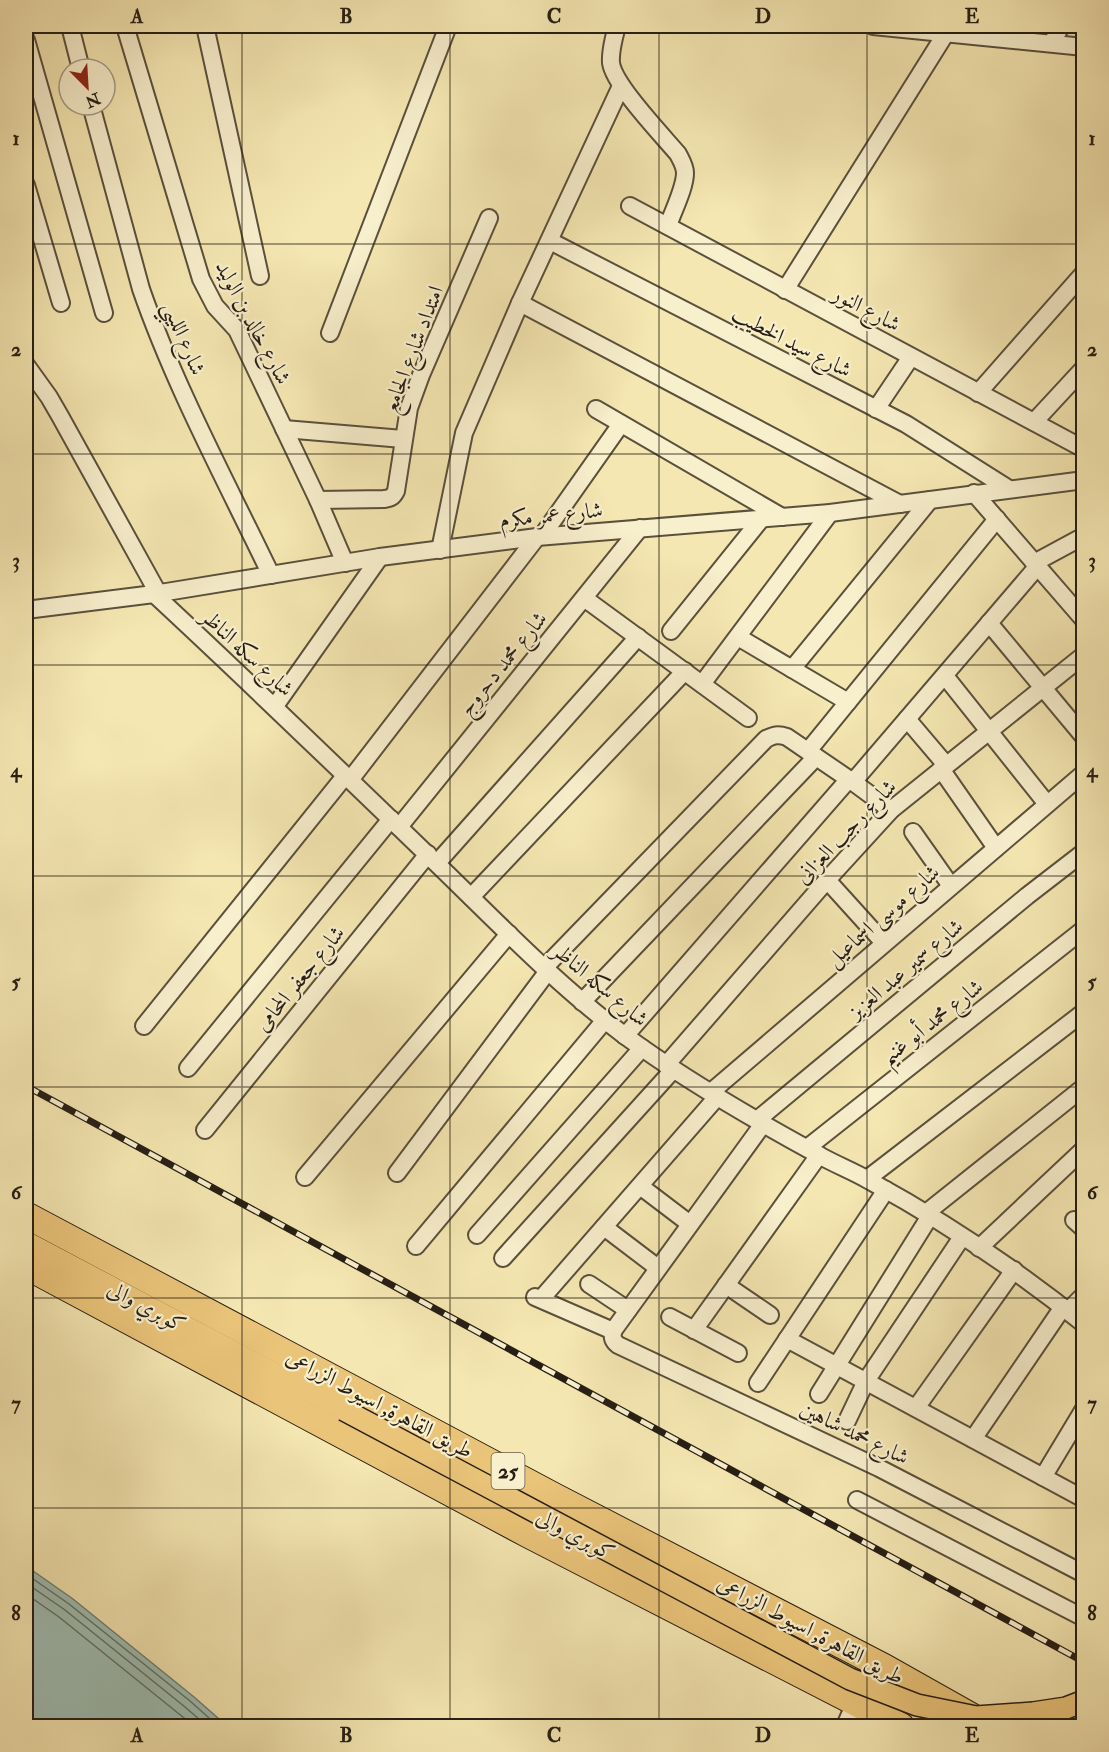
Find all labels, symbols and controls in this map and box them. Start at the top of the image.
text: A [130,4,144,29]
text: B [339,4,353,29]
text: C [547,4,561,29]
text: D [755,4,771,29]
text: E [965,4,980,29]
north arrow [57,57,117,117]
text: N [81,87,104,112]
text: 1 [12,126,20,151]
text: 1 [1088,126,1096,151]
street label: شارع خالد بن الوليد [205,256,298,391]
street label: شارع النور [824,278,905,342]
street label: امتداد شارع الجامع [376,282,455,419]
street label: شارع الليبي [151,297,212,382]
street label: شارع سيد الخطيب [725,300,856,388]
text: 2 [11,337,21,362]
text: 2 [1087,337,1097,362]
street label: شارع عمر مكرم [498,496,605,539]
text: 3 [12,548,20,573]
text: 3 [1088,548,1096,573]
street label: شارع سكه الناظر [191,601,299,706]
street label: شارع محمد دحروج [452,606,557,725]
text: 4 [10,758,23,783]
text: 4 [1086,758,1099,783]
street label: شارع رجب العزانى [789,773,906,893]
street label: شارع موسى اسماعيل [820,858,948,976]
street label: شارع سمير عبد العزيز [841,912,972,1030]
street label: شارع جعفر المحامى [248,920,354,1040]
street label: شارع سكه الناظر [543,935,654,1036]
text: 5 [12,969,22,994]
text: 5 [1088,969,1098,994]
street label: شارع محمد أبو غنيم [873,971,993,1076]
text: 6 [11,1180,23,1205]
text: 6 [1087,1180,1099,1205]
street label: كوبري والى [101,1275,191,1342]
street label: طريق القاهرة, اسيوط الزراعى [281,1343,478,1465]
text: 7 [11,1391,21,1416]
text: 7 [1087,1391,1097,1416]
street label: شارع محمد شاهين [794,1394,914,1475]
road number: 25 [492,1453,524,1489]
street label: كوبري والى [530,1503,620,1570]
street label: طريق القاهرة, اسيوط الزراعى [712,1569,909,1691]
text: 8 [11,1601,21,1626]
text: 8 [1087,1601,1097,1626]
text: A [130,1723,144,1748]
text: B [339,1723,353,1748]
text: C [547,1723,561,1748]
text: D [755,1723,771,1748]
text: E [965,1723,980,1748]

